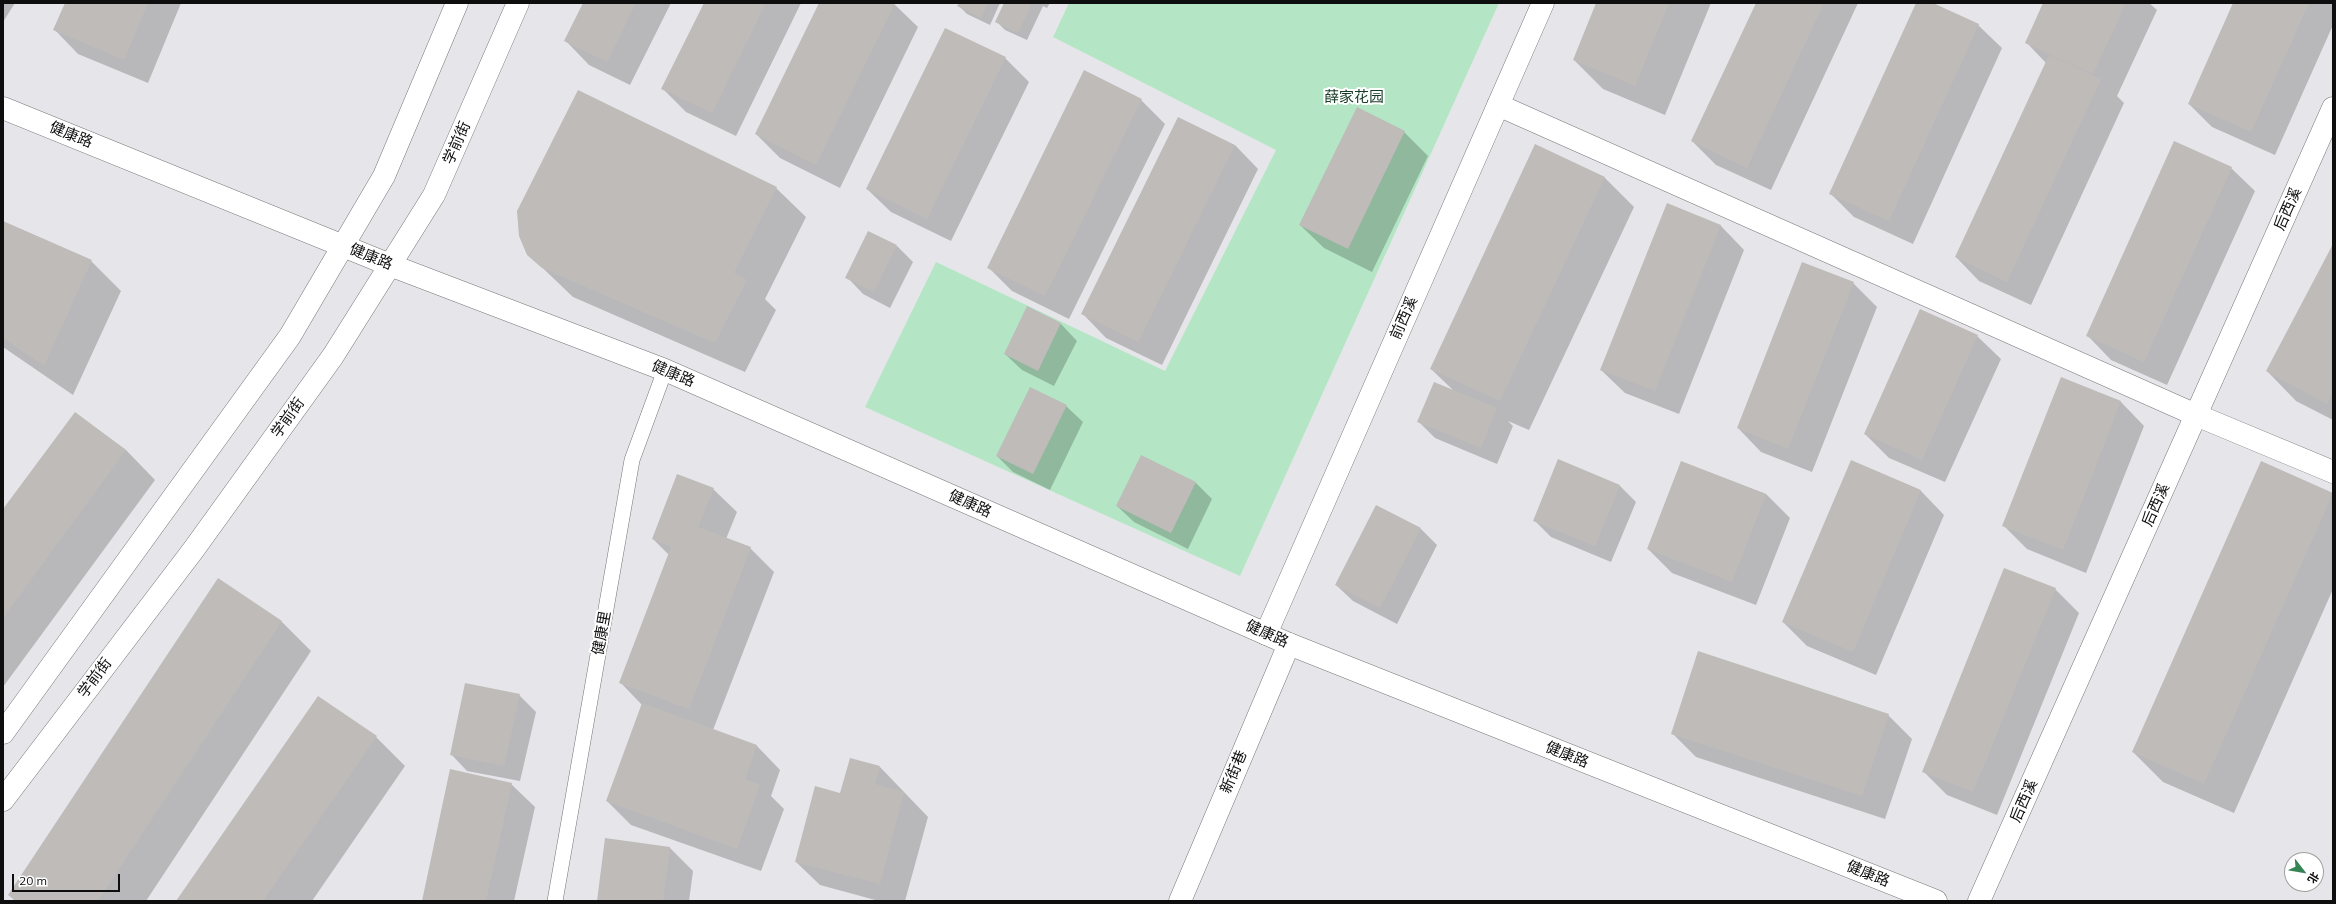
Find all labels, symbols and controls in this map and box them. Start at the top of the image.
park label: 薛家花园 [1324,88,1384,106]
street label: 健康路 [47,118,95,152]
street label: 学前街 [440,119,474,167]
street label: 后西溪 [2271,185,2305,233]
street label: 健康路 [347,240,395,274]
street label: 前西溪 [1387,294,1421,342]
street label: 健康路 [649,357,697,391]
street label: 学前街 [267,395,309,441]
street label: 后西溪 [2139,481,2173,529]
street label: 健康路 [946,487,994,521]
street label: 健康里 [589,609,615,657]
street label: 健康路 [1243,617,1291,651]
street label: 学前街 [74,655,116,701]
street label: 健康路 [1543,738,1591,772]
street label: 新街巷 [1217,748,1251,796]
street label: 后西溪 [2007,777,2041,825]
north arrow [2284,852,2324,892]
street label: 健康路 [1844,857,1892,891]
scale bar [14,866,122,892]
text: 北 [2305,869,2322,886]
text: 20 m [19,873,47,888]

